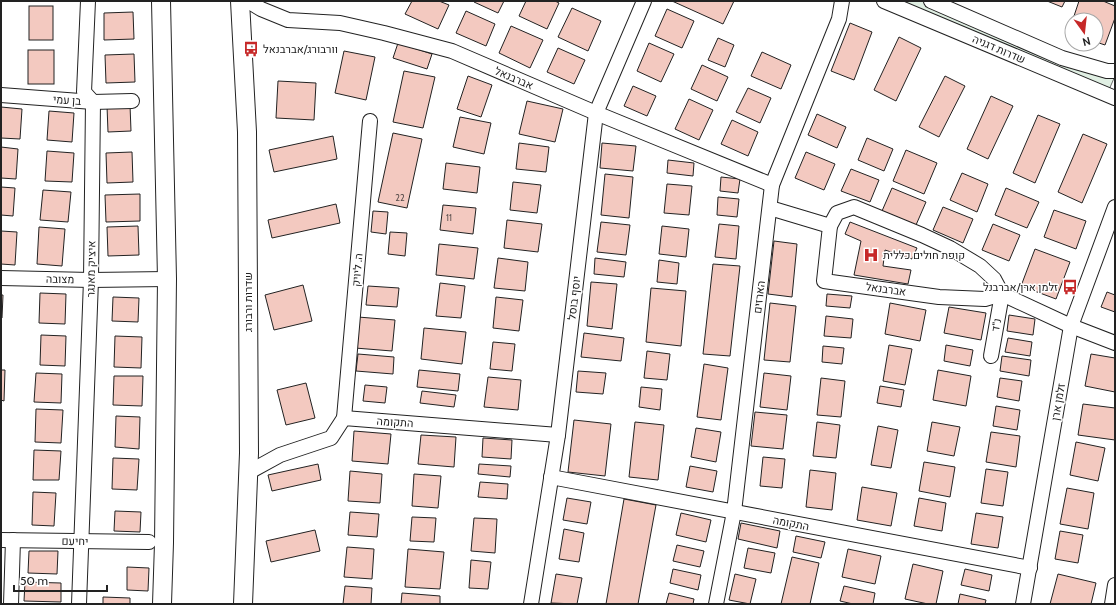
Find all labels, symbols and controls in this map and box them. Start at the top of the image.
north arrow [1064,12,1104,52]
street label: שדרות דגניה [970,32,1028,66]
text: N [1081,34,1092,49]
bus stop icon: וורבורג/אברבנאל [242,40,260,58]
place label: וורבורג/אברבנאל [263,42,338,56]
street label: אברבנאל [493,64,535,92]
street label: בן עמי [52,92,82,108]
house number: 22 [395,192,405,203]
house number: 11 [446,212,452,223]
street label: איציק מאנגר [84,241,98,297]
hospital icon: קופת חולים כללית [862,246,880,264]
place label: קופת חולים כללית [883,248,965,262]
street label: ה. ליויק [349,253,365,287]
street label: מצובה [46,272,74,286]
street label: שדרות ורבורג [241,272,255,332]
street label: יוסף בוסל [564,275,584,321]
bus stop icon: זלמן ארן/אברבנל [1061,278,1079,296]
street label: אברבנאל [865,279,907,299]
street label: הארזים [750,280,768,314]
place label: זלמן ארן/אברבנל [983,280,1058,294]
street label: נ"ד [988,317,1004,333]
street label: זלמן ארן [1048,382,1068,422]
street label: התקומה [376,414,414,430]
street label: התקומה [772,513,810,533]
street label: יחיעם [62,534,88,548]
scale bar [14,567,107,593]
text: 50 m [20,573,48,588]

